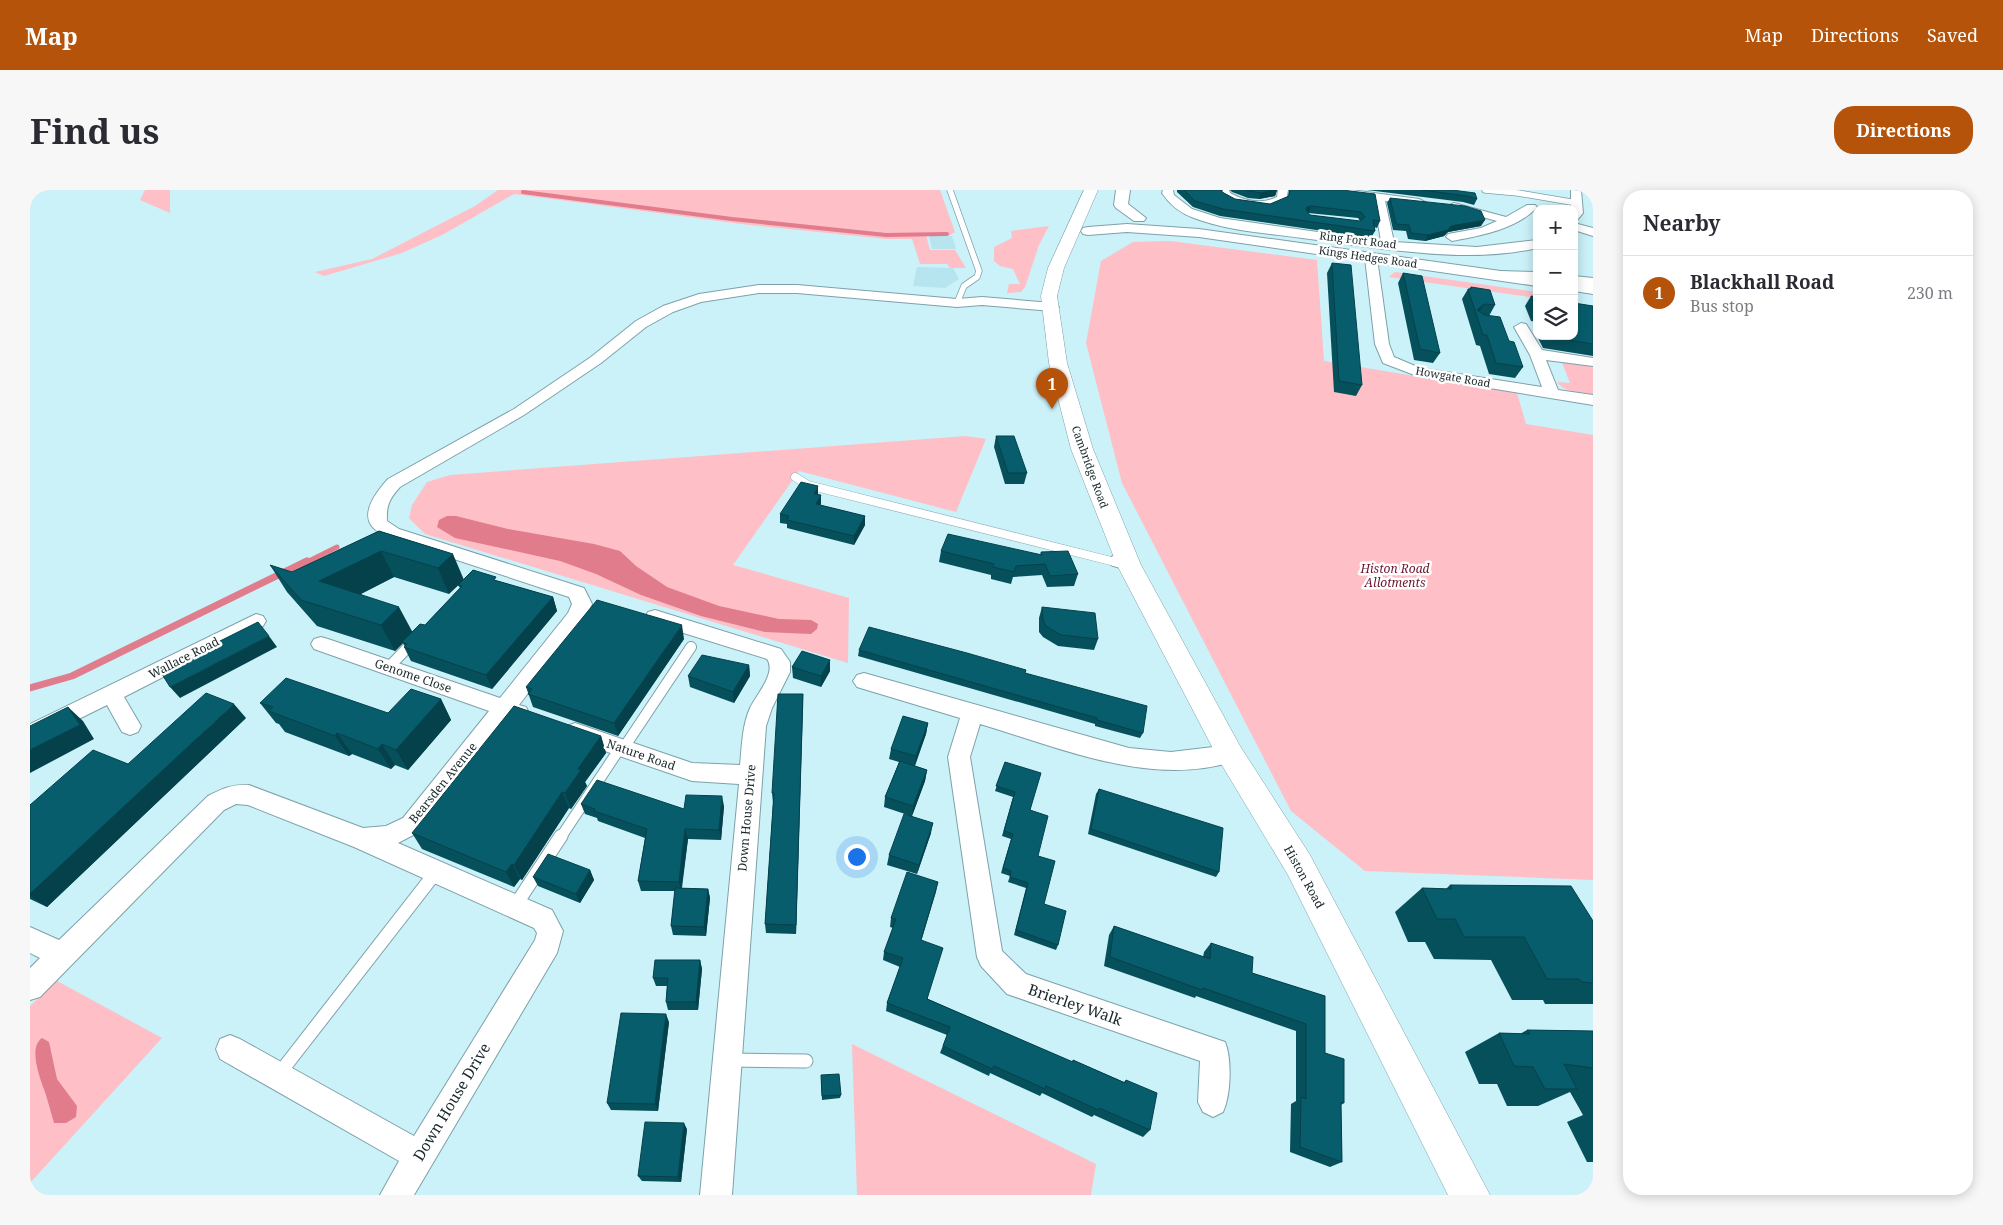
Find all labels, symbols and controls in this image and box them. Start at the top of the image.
text: Map [25,19,78,52]
text: Map [1745,23,1783,47]
text: Directions [1811,23,1899,47]
text: Saved [1927,23,1978,47]
button: Directions [1834,106,1973,154]
text: Find us [30,107,159,154]
map controls [1533,205,1578,340]
button: + [1533,205,1578,250]
text: Nearby [1643,209,1721,237]
street label: Ring Fort Road [1319,227,1398,252]
street label: Kings Hedges Road [1318,242,1419,271]
button: − [1533,250,1578,295]
text: Blackhall Road [1690,269,1834,295]
text: 1 [1654,282,1664,304]
text: 230 m [1907,282,1953,304]
button: layers [1533,295,1578,340]
text: Bus stop [1690,295,1754,317]
street label: Howgate Road [1414,363,1492,391]
pin: 1 [1036,368,1068,409]
street label: Cambridge Road [1069,424,1112,510]
park label: Histon Road Allotments [1359,560,1430,591]
street label: Wallace Road [146,632,223,683]
street label: Genome Close [372,654,454,697]
street label: Nature Road [604,735,679,774]
street label: Bearsden Avenue [405,739,481,827]
street label: Down House Drive [733,764,760,872]
street label: Histon Road [1280,842,1329,912]
your location [844,844,870,870]
street label: Brierley Walk [1026,979,1125,1030]
street label: Down House Drive [408,1039,494,1164]

